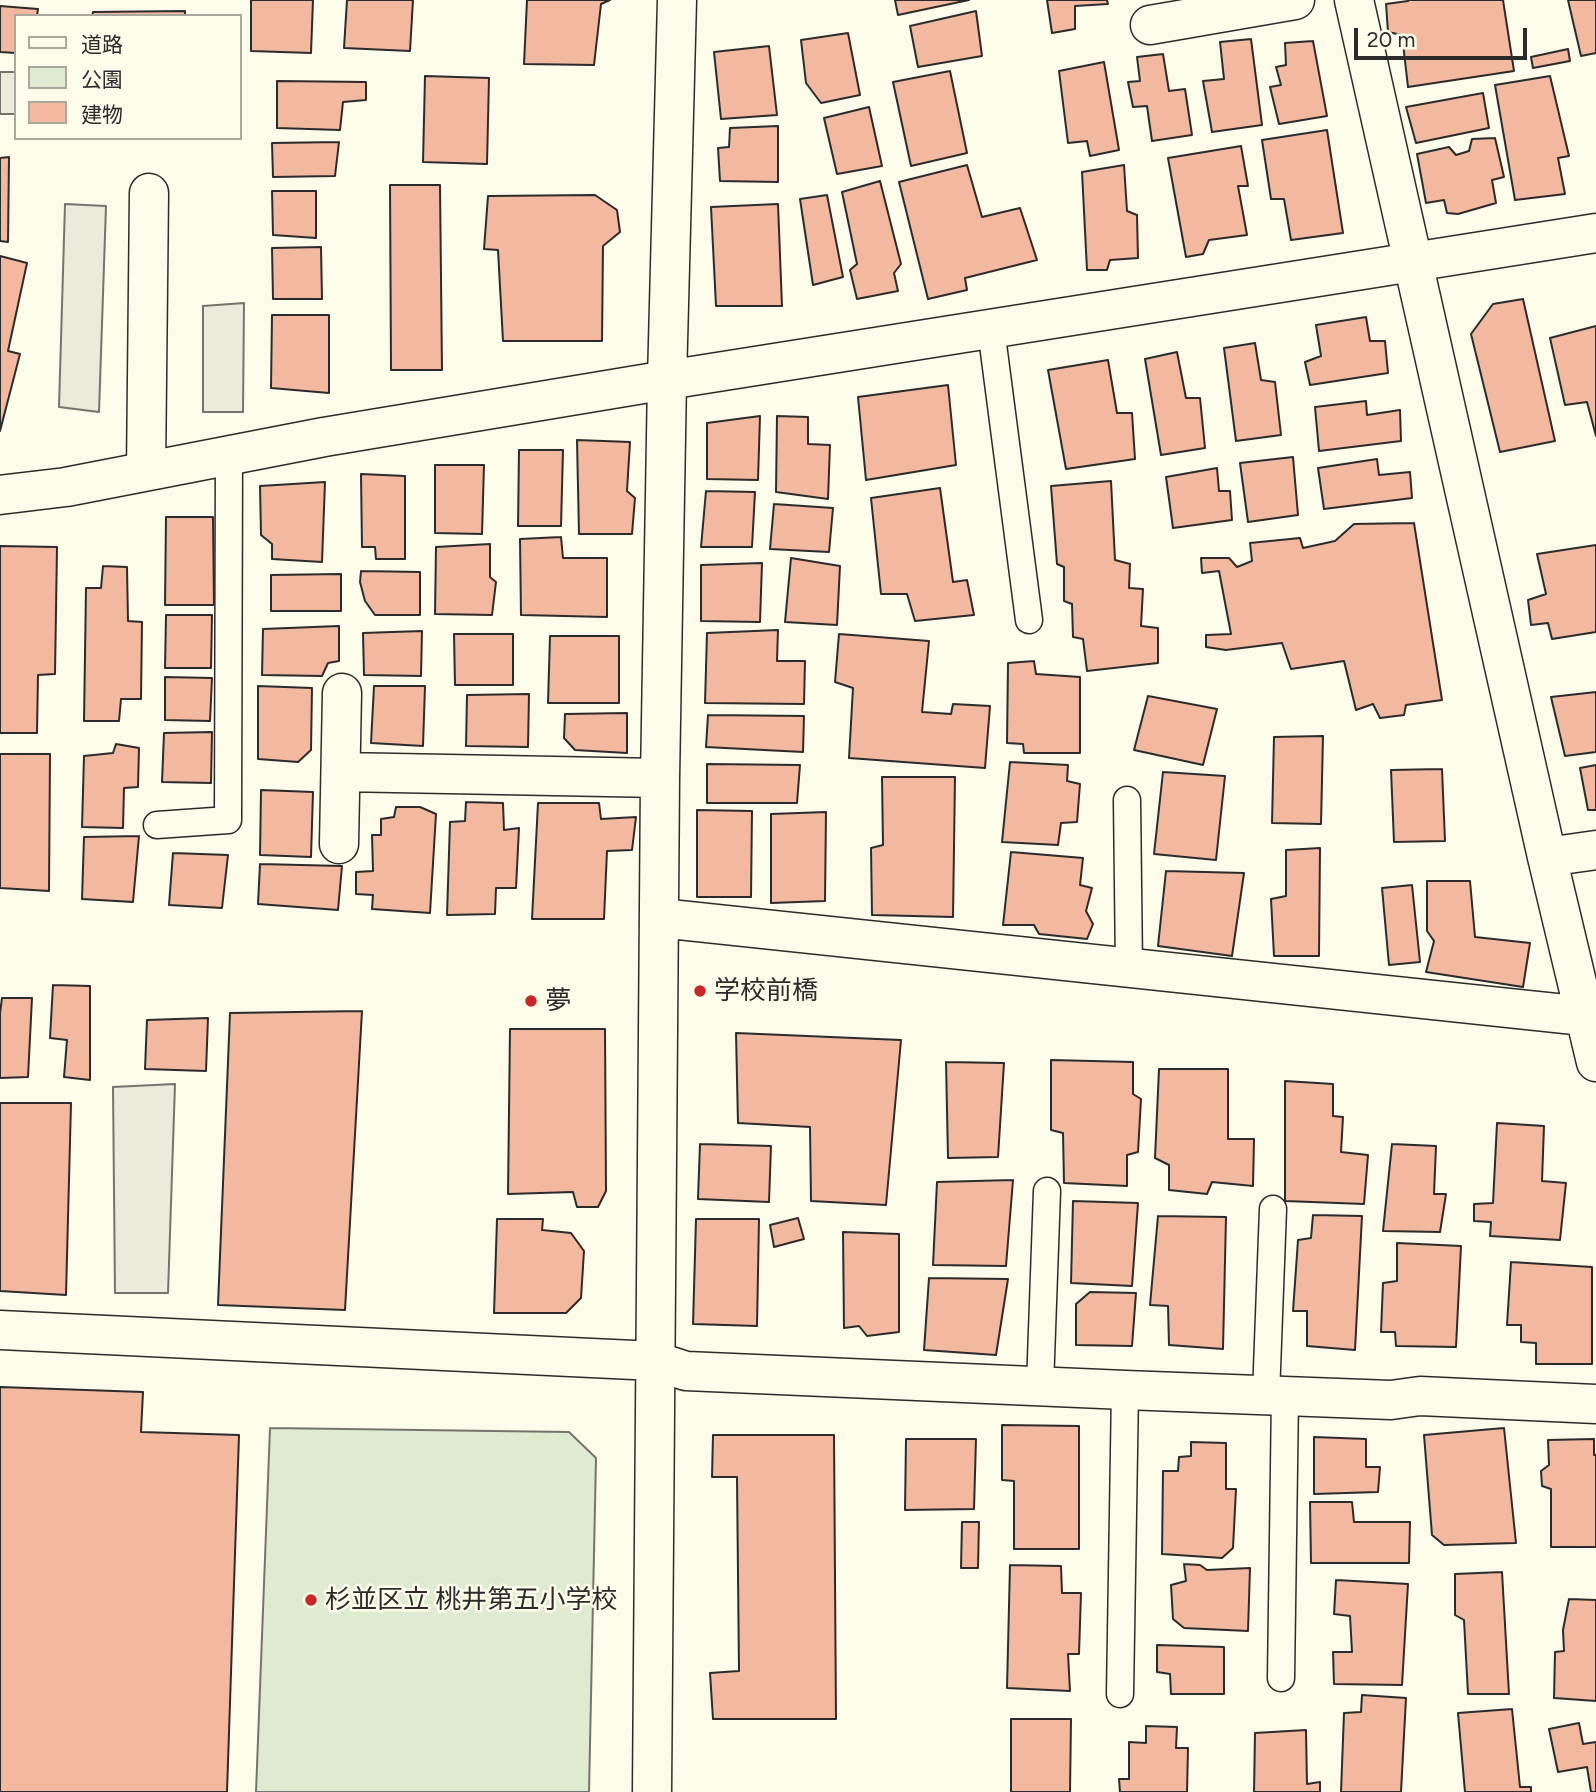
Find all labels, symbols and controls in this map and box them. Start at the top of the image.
legend [14,14,242,140]
scale bar [1358,14,1531,58]
text: 20 m [1367,27,1415,52]
text: 道路 [81,32,123,57]
text: 公園 [81,67,123,92]
text: 建物 [81,102,123,127]
place label: 学校前橋 [714,975,818,1007]
marker: 学校前橋 [692,983,708,999]
place label: 夢 [545,985,571,1017]
marker: 夢 [523,993,539,1009]
place label: 杉並区立 桃井第五小学校 [325,1584,617,1616]
marker: 杉並区立 桃井第五小学校 [303,1592,319,1608]

